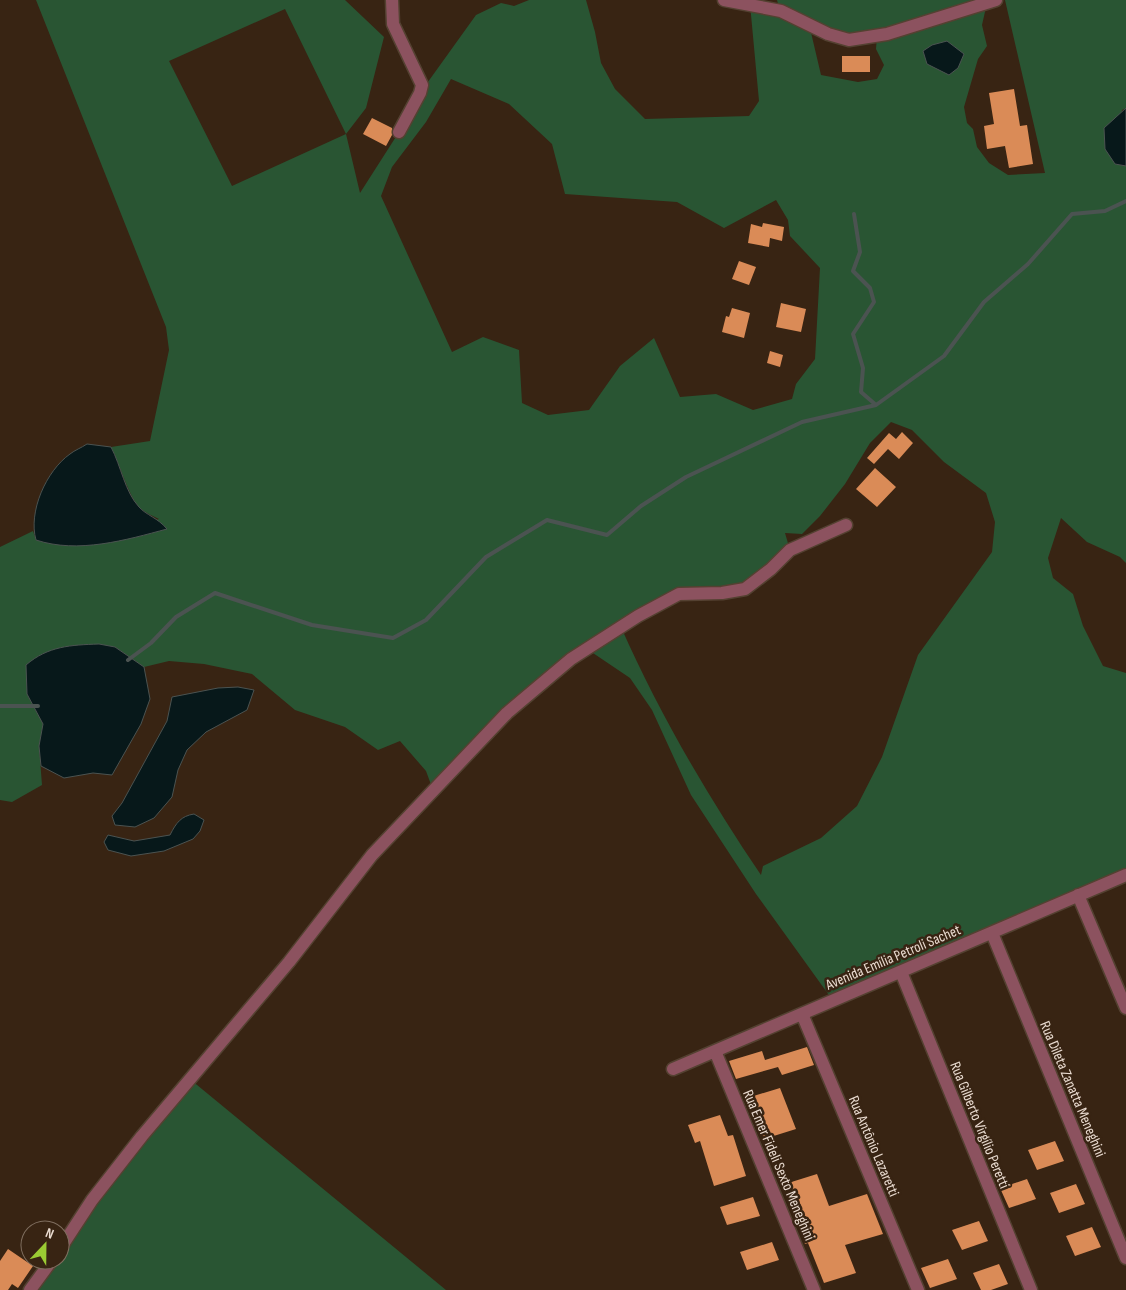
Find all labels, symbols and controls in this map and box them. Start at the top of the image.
street label: Avenida Emília Petroli Sachet [822,920,964,995]
street label: Rua Dileta Zanatta Meneghini [1035,1018,1110,1160]
street label: Rua Gilberto Virgílio Peretti [945,1059,1014,1192]
street label: Rua Emer Fideli Sexto Meneghini [738,1087,819,1244]
street label: Rua Antônio Lazaretti [844,1093,903,1200]
north arrow [20,1220,70,1270]
text: N [43,1224,56,1243]

